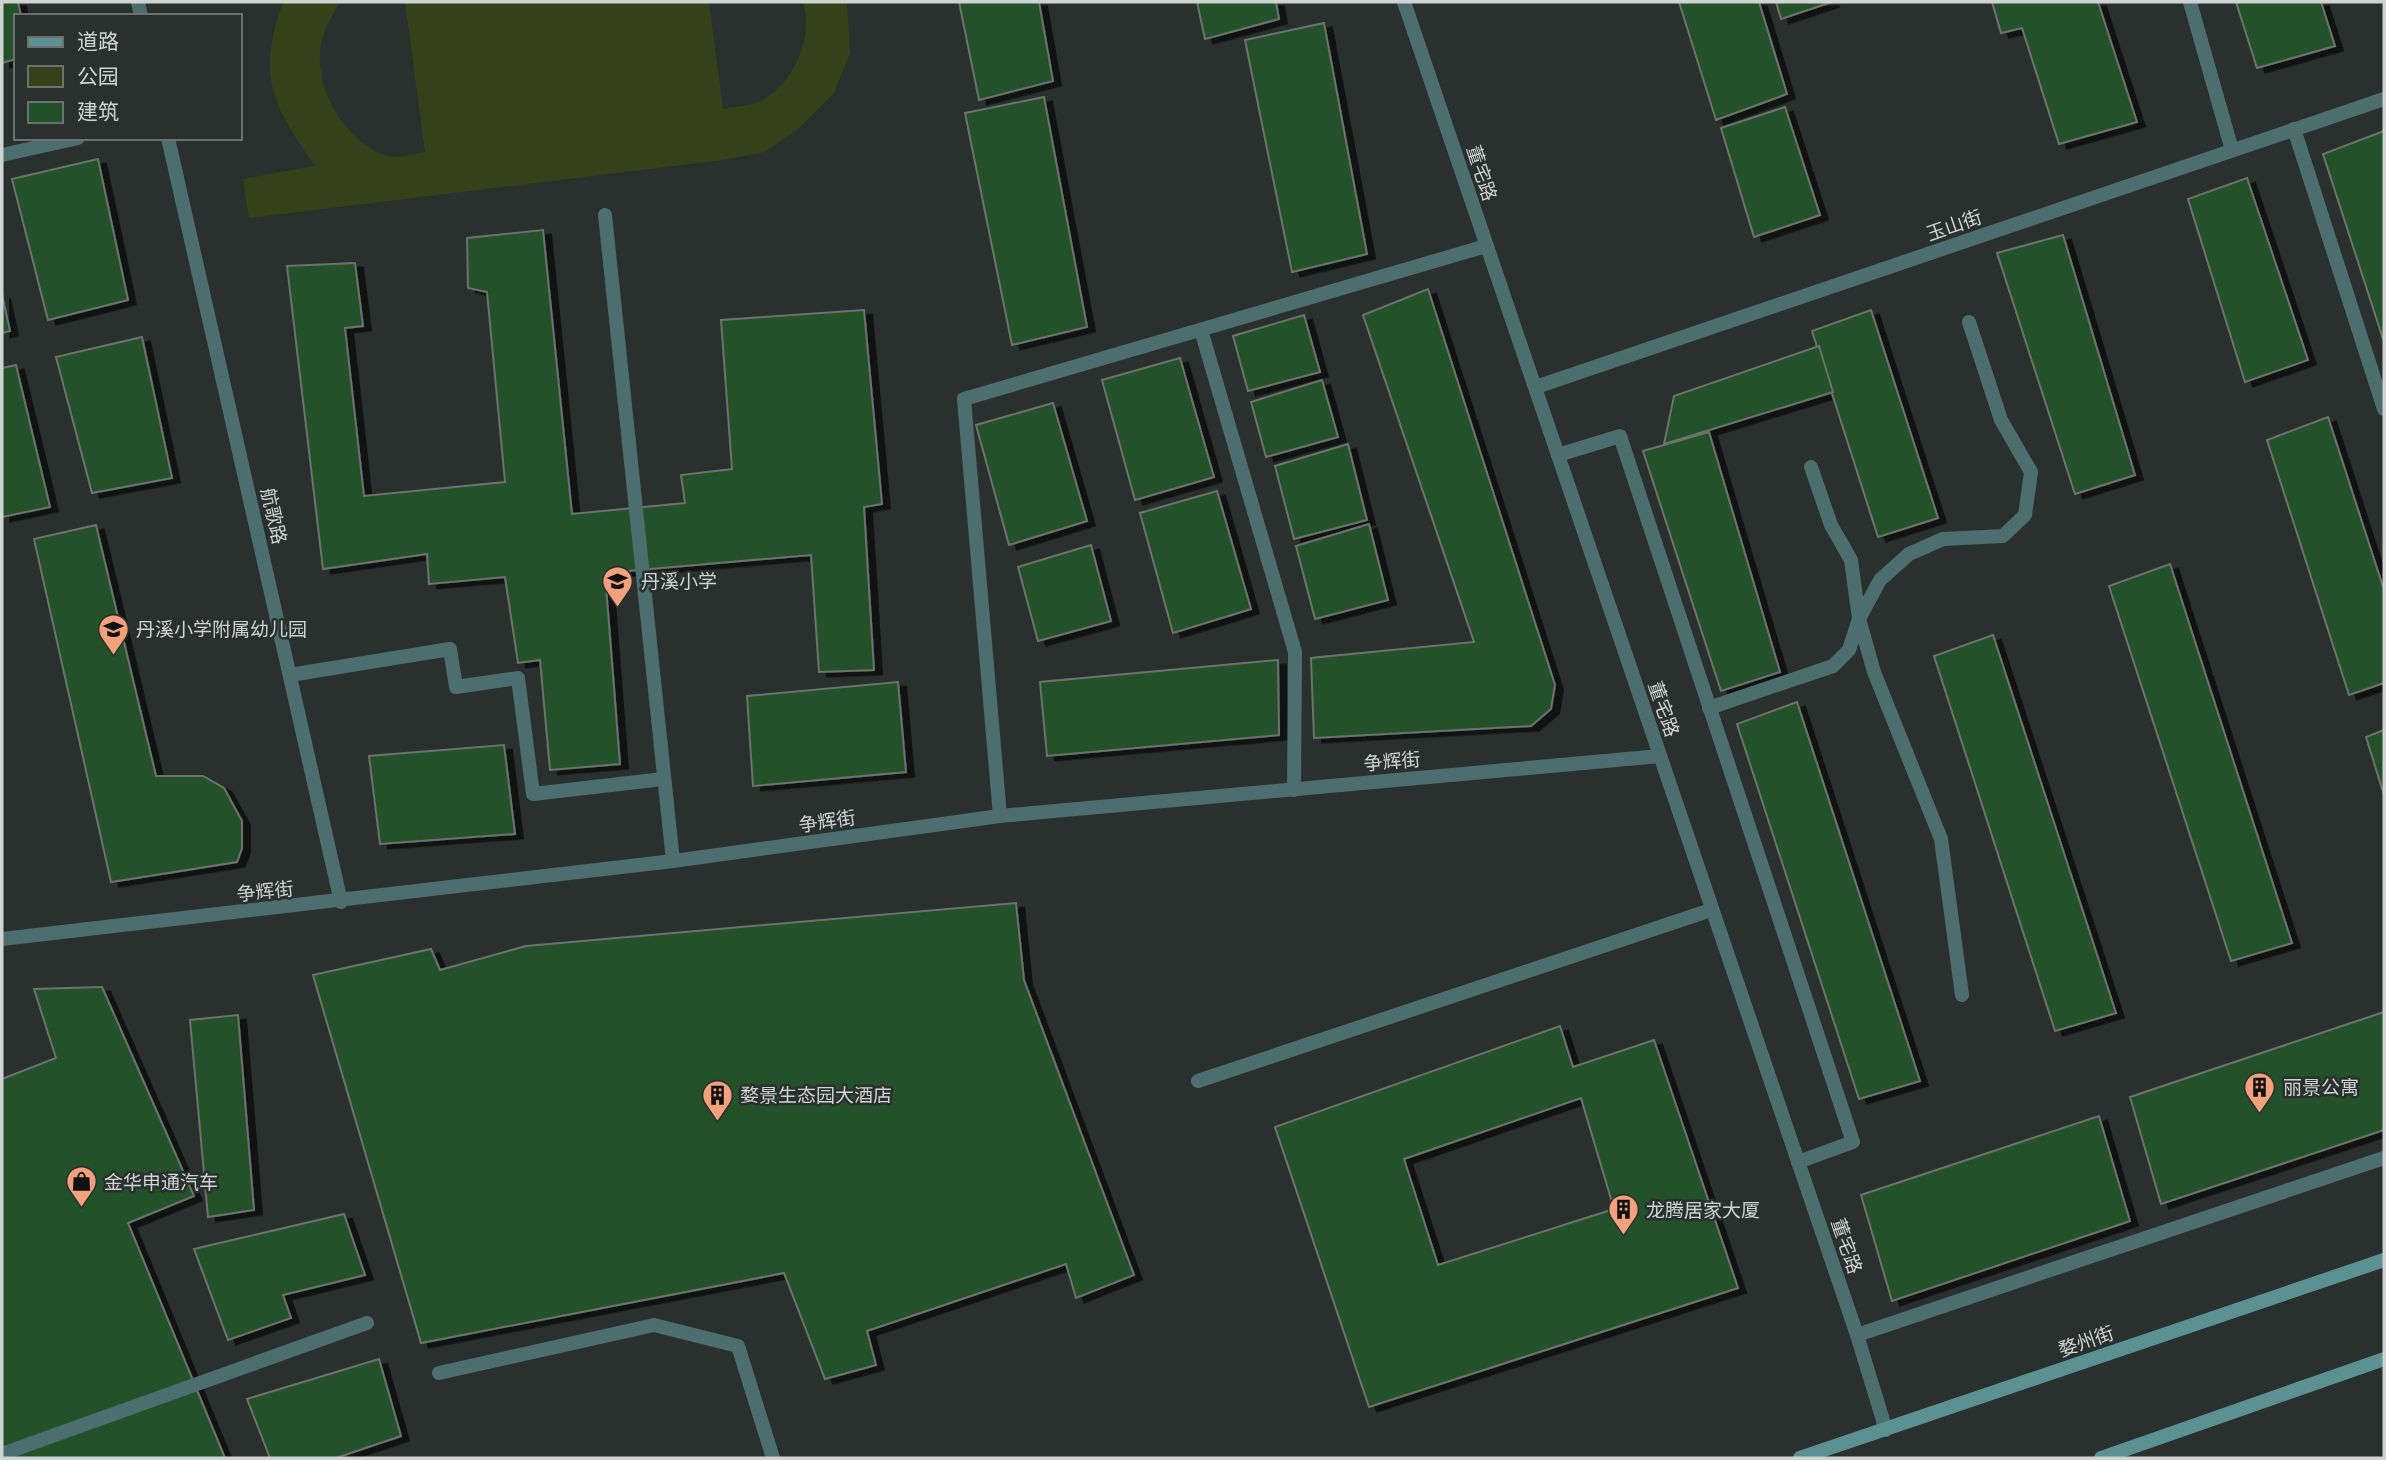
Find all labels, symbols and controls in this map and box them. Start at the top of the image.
legend [14,14,242,140]
text: 道路 [77,28,119,53]
text: 公园 [77,63,119,88]
text: 建筑 [77,98,119,123]
street label: 董宅路 [1463,142,1502,204]
street label: 玉山街 [1923,204,1985,245]
street label: 航歌路 [257,486,292,546]
school or university icon: 丹溪小学 [601,564,635,608]
place label: 丹溪小学 [641,569,717,592]
school or university icon: 丹溪小学附属幼儿园 [96,612,130,656]
place label: 丹溪小学附属幼儿园 [136,617,307,640]
street label: 董宅路 [1644,678,1685,740]
street label: 争辉街 [1363,747,1421,774]
street label: 争辉街 [797,805,857,836]
street label: 争辉街 [235,876,295,905]
building icon: 丽景公寓 [2243,1070,2277,1114]
place label: 丽景公寓 [2283,1075,2359,1098]
building icon: 婺景生态园大酒店 [700,1078,734,1122]
place label: 婺景生态园大酒店 [740,1083,892,1106]
shop icon: 金华申通汽车 [64,1165,98,1209]
place label: 金华申通汽车 [104,1170,218,1193]
building icon: 龙腾居家大厦 [1606,1193,1640,1237]
place label: 龙腾居家大厦 [1646,1198,1760,1221]
street label: 董宅路 [1827,1215,1868,1277]
street label: 婺州街 [2055,1320,2117,1361]

